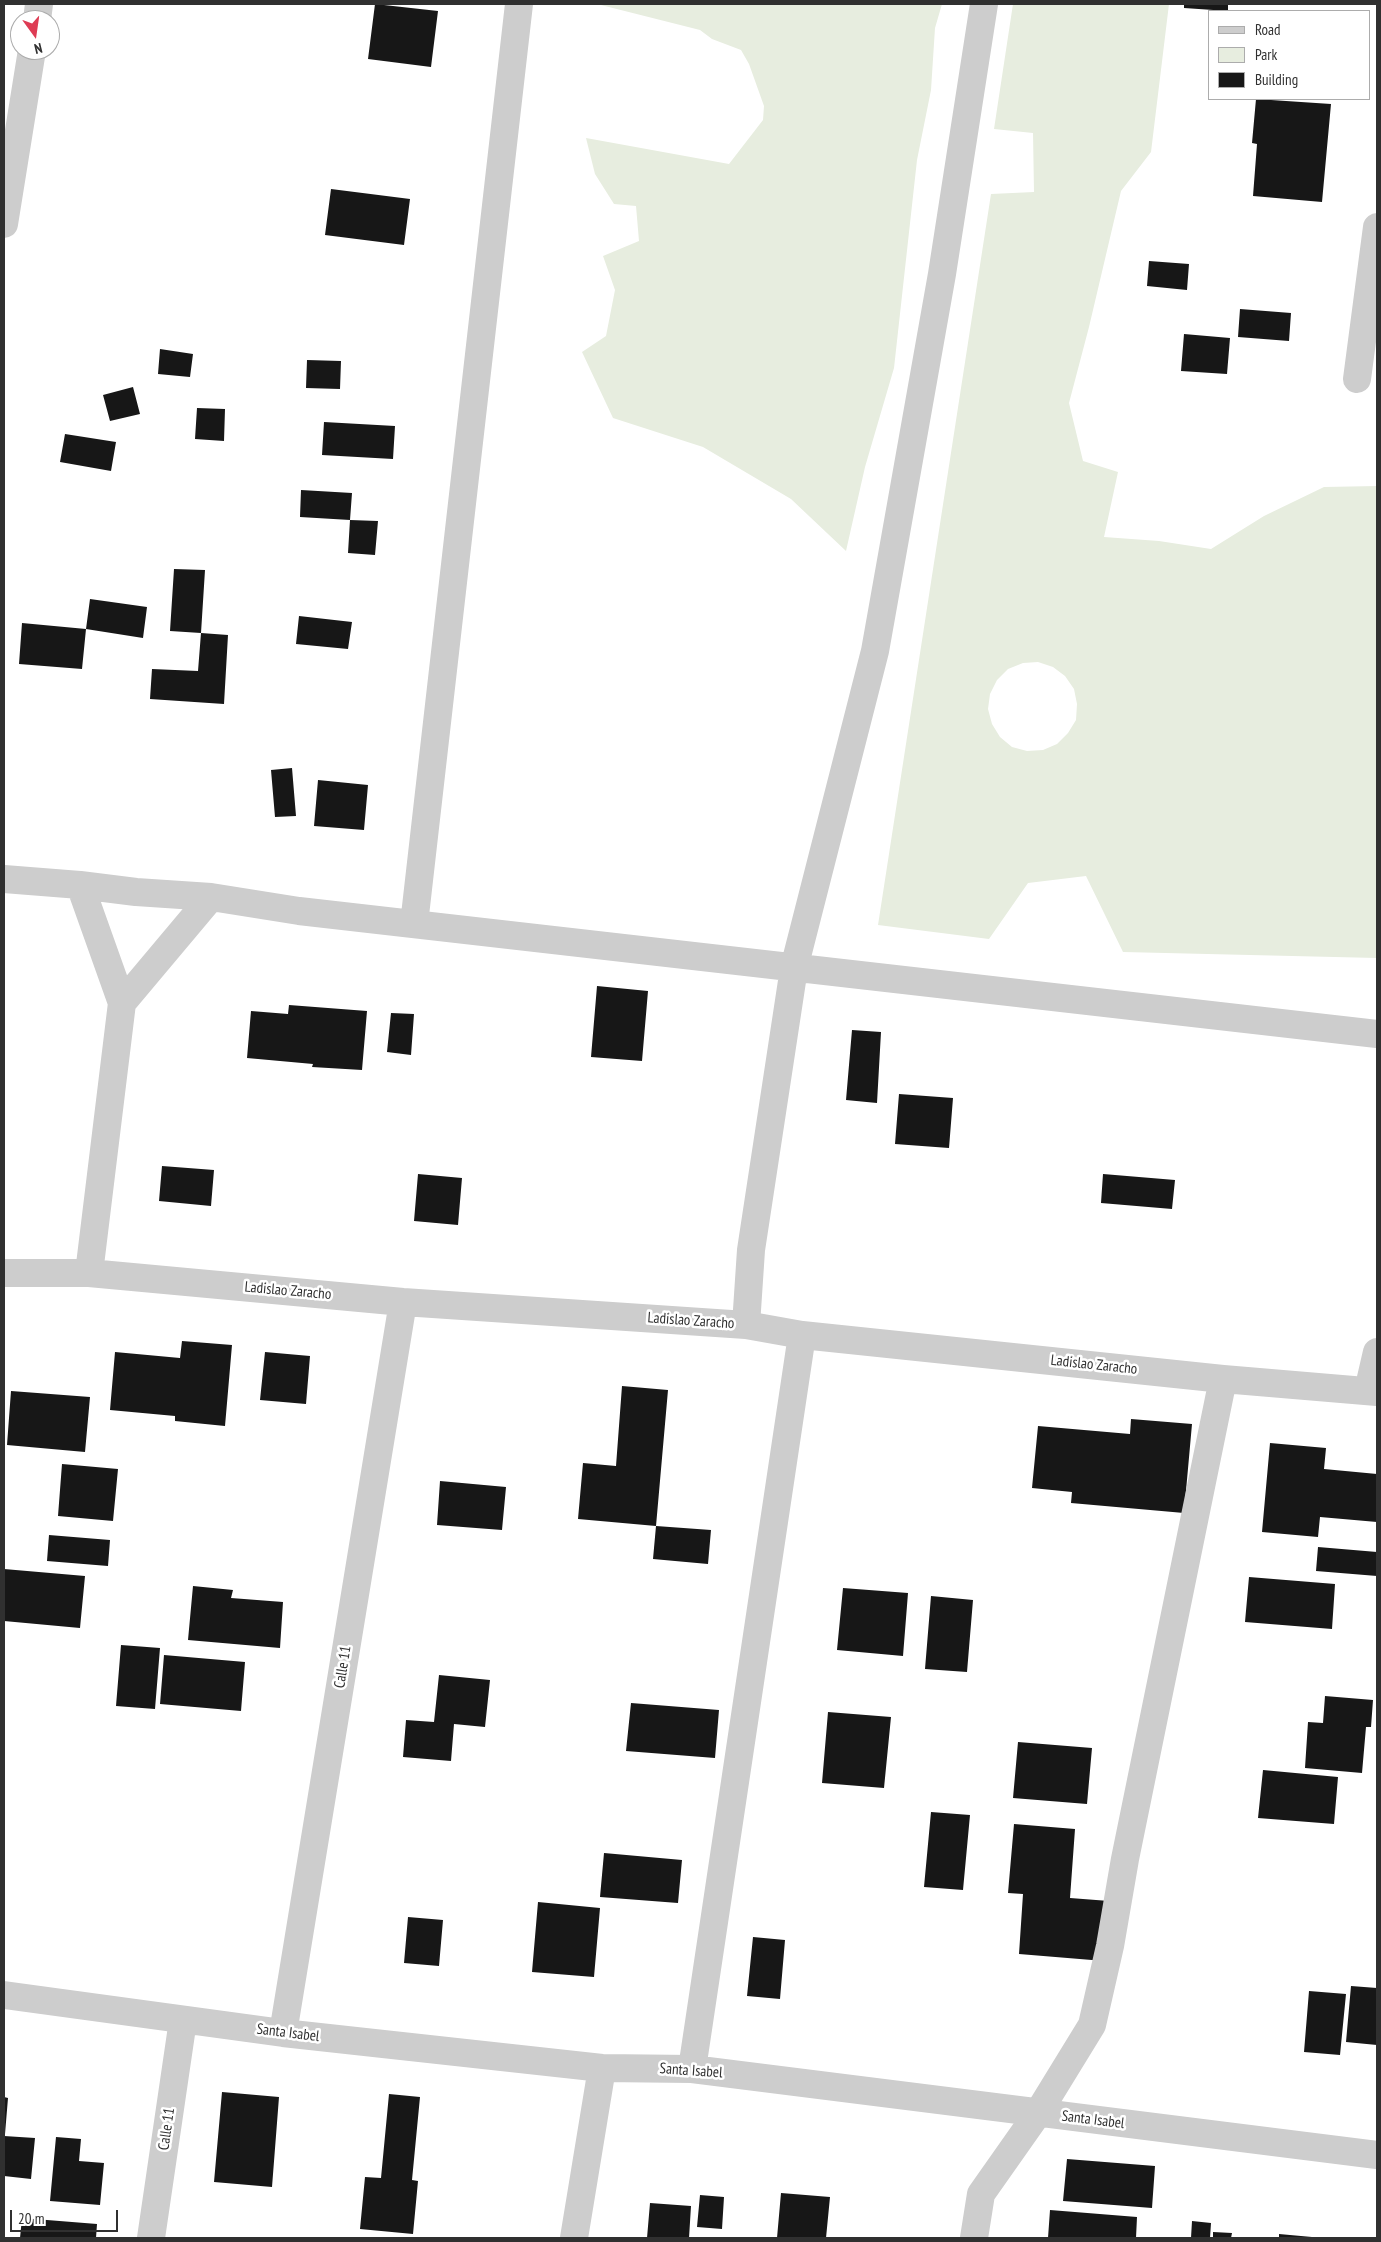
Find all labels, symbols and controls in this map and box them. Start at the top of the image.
north arrow [10,10,60,60]
legend [1208,10,1371,100]
text: Road [1255,20,1281,39]
text: N [33,39,44,58]
text: Park [1255,45,1277,64]
text: Building [1255,70,1298,89]
street label: Ladislao Zaracho [244,1278,332,1304]
street label: Ladislao Zaracho [647,1309,735,1333]
street label: Ladislao Zaracho [1050,1352,1138,1378]
street label: Calle 11 [331,1645,355,1689]
street label: Santa Isabel [256,2020,320,2046]
street label: Santa Isabel [659,2060,723,2082]
street label: Calle 11 [155,2107,179,2151]
street label: Santa Isabel [1061,2107,1125,2133]
scale bar [12,2200,120,2232]
text: 20 m [18,2209,44,2228]

